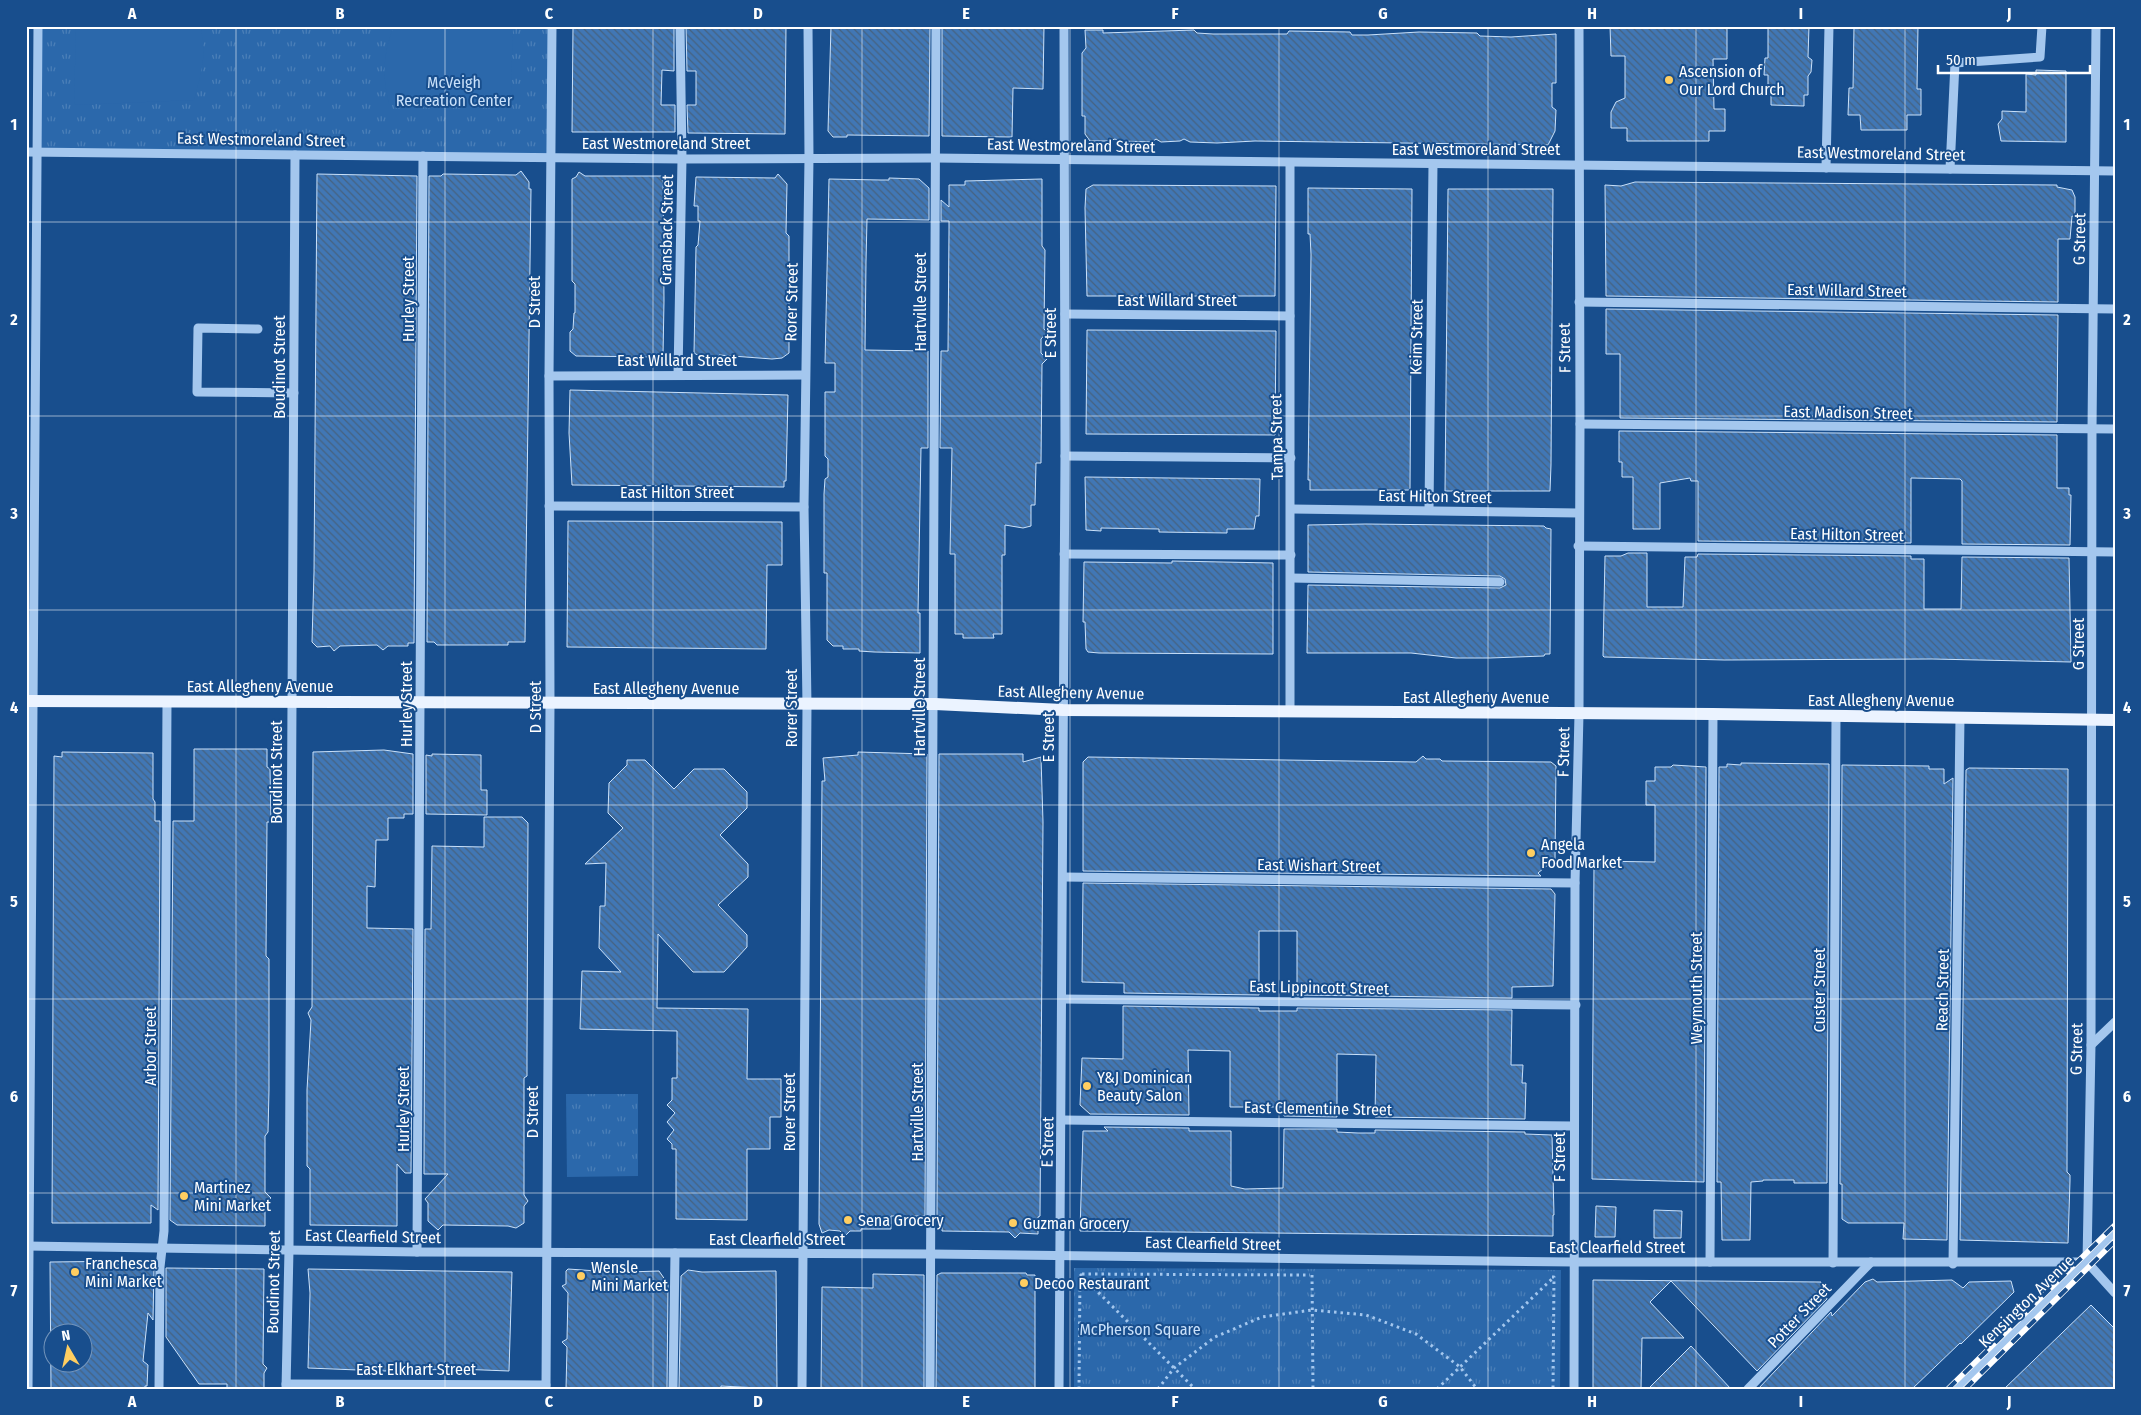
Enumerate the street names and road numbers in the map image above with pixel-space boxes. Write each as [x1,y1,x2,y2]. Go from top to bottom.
street label: East Westmoreland Street [177,129,346,150]
street label: East Westmoreland Street [582,134,751,153]
street label: East Westmoreland Street [987,135,1156,156]
street label: East Westmoreland Street [1392,140,1561,159]
street label: East Westmoreland Street [1797,143,1966,164]
street label: Gransback Street [656,174,677,286]
street label: G Street [2070,212,2089,265]
street label: Hartville Street [911,252,930,351]
street label: Hurley Street [399,255,418,342]
street label: Rorer Street [781,262,802,341]
street label: D Street [525,275,544,328]
street label: East Willard Street [1787,280,1908,301]
street label: East Willard Street [1117,291,1238,310]
street label: Keim Street [1406,298,1427,375]
street label: E Street [1041,307,1060,358]
street label: Boudinot Street [270,315,289,419]
street label: F Street [1555,322,1574,373]
street label: East Willard Street [617,351,738,370]
street label: Tampa Street [1266,393,1287,480]
street label: East Madison Street [1783,402,1914,423]
street label: East Hilton Street [620,483,735,502]
street label: East Hilton Street [1378,486,1493,507]
street label: East Hilton Street [1790,524,1905,545]
street label: G Street [2069,617,2088,670]
street label: Hartville Street [910,657,929,756]
street label: Hurley Street [397,660,416,747]
street label: Rorer Street [782,668,801,747]
street label: East Allegheny Avenue [187,677,333,696]
street label: East Allegheny Avenue [593,679,739,698]
street label: D Street [526,680,545,733]
street label: East Allegheny Avenue [997,682,1145,703]
street label: East Allegheny Avenue [1403,688,1549,707]
street label: East Allegheny Avenue [1808,691,1954,710]
street label: E Street [1039,711,1058,762]
street label: Boudinot Street [267,720,286,824]
street label: F Street [1554,726,1573,777]
street label: East Wishart Street [1257,855,1382,876]
street label: Weymouth Street [1687,931,1706,1044]
street label: Custer Street [1810,947,1829,1032]
street label: Reach Street [1932,948,1953,1031]
street label: East Lippincott Street [1249,977,1390,998]
street label: Arbor Street [141,1005,160,1086]
street label: G Street [2067,1022,2086,1075]
street label: Hartville Street [908,1062,927,1161]
street label: Hurley Street [394,1065,413,1152]
street label: Rorer Street [780,1072,799,1151]
street label: D Street [523,1085,542,1138]
street label: East Clementine Street [1244,1098,1393,1119]
street label: E Street [1038,1116,1057,1167]
street label: F Street [1550,1131,1569,1182]
street label: East Clearfield Street [305,1226,442,1247]
street label: Boudinot Street [263,1229,284,1334]
street label: East Clearfield Street [709,1230,846,1249]
street label: East Clearfield Street [1145,1233,1282,1254]
street label: East Clearfield Street [1549,1238,1686,1257]
street label: Kensington Avenue [1975,1251,2078,1352]
street label: Potter Street [1764,1278,1836,1352]
street label: East Elkhart Street [356,1360,477,1379]

